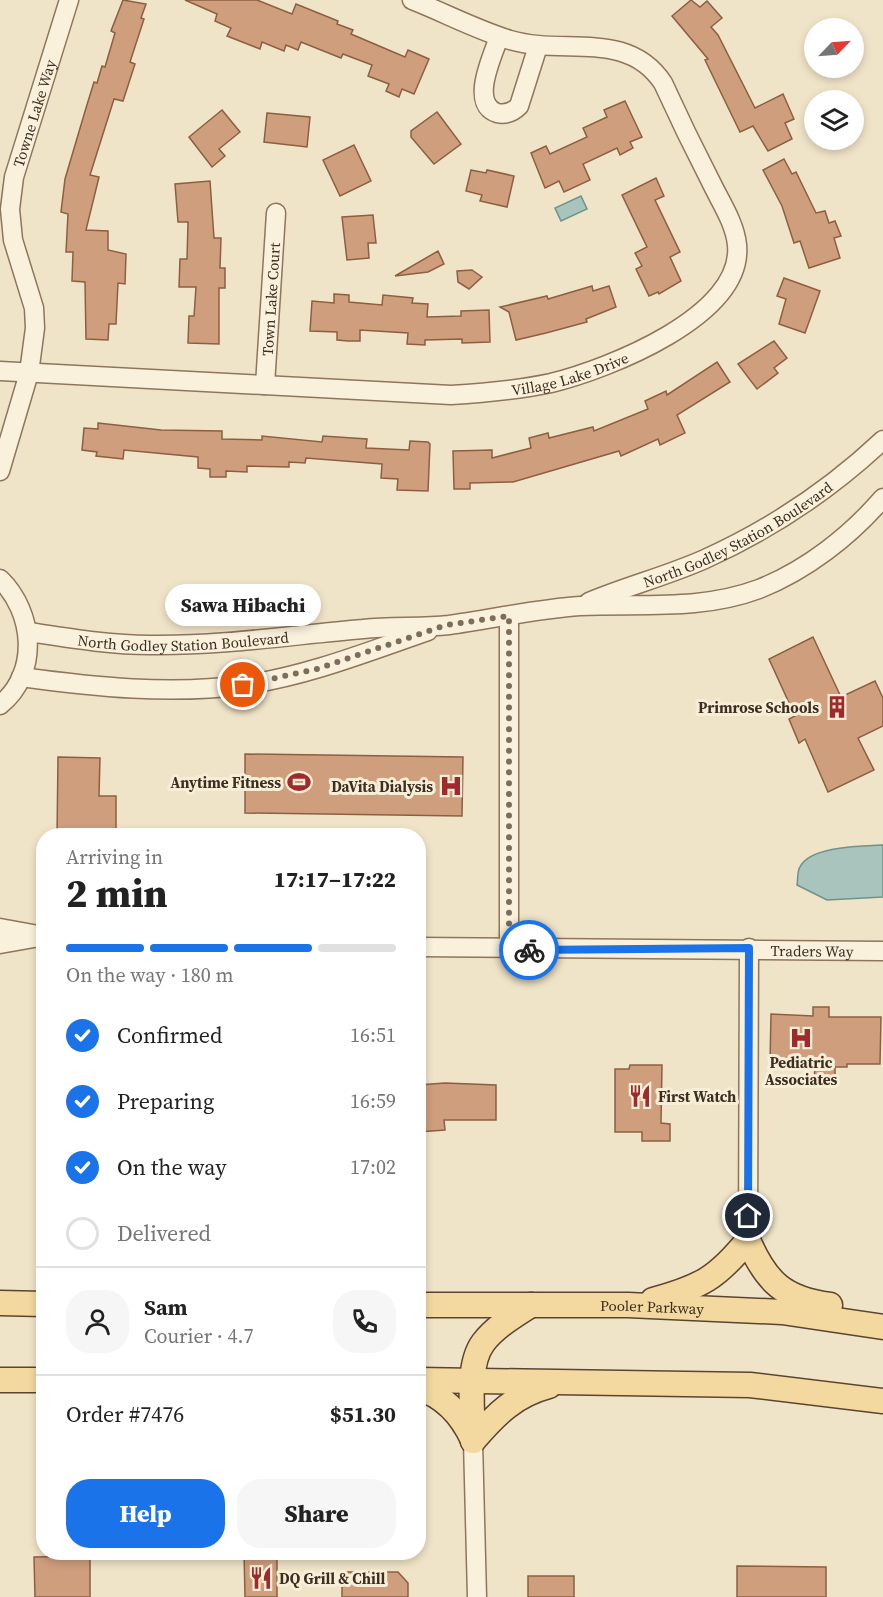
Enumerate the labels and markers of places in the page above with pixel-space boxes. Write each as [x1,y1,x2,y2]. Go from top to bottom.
callout: Sawa Hibachi [165,583,321,625]
pin [217,659,268,710]
building icon: Primrose Schools [824,694,850,720]
place label: Primrose Schools [698,697,819,718]
sports icon: Anytime Fitness [286,769,312,795]
place label: Anytime Fitness [170,772,281,793]
hospital icon: DaVita Dialysis [438,773,464,799]
place label: DaVita Dialysis [331,776,433,797]
hospital icon: Pediatric Associates [788,1025,814,1051]
place label: Pediatric Associates [765,1052,838,1090]
restaurant icon: First Watch [627,1083,653,1109]
place label: First Watch [658,1086,736,1107]
pin [722,1190,773,1241]
restaurant icon: DQ Grill & Chill [248,1565,274,1591]
place label: DQ Grill & Chill [279,1568,386,1589]

